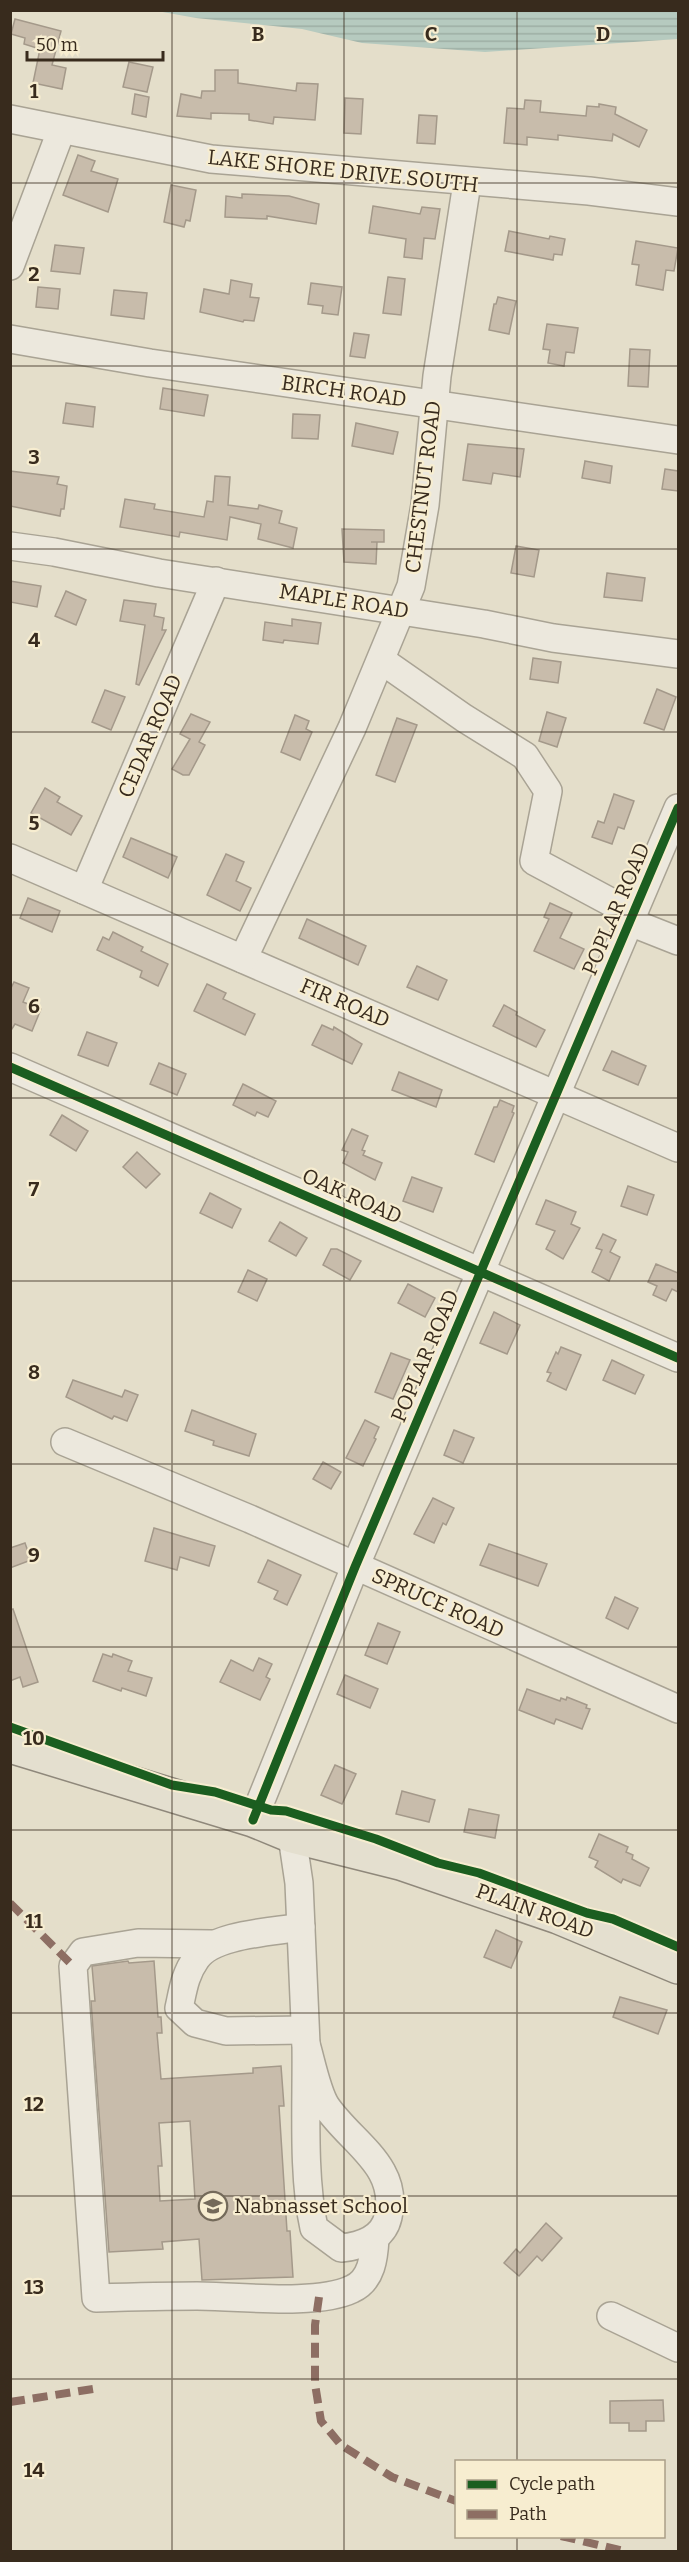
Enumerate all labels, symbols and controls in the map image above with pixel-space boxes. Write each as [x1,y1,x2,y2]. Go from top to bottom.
text: B [252,22,265,46]
text: C [425,22,437,46]
text: D [596,22,610,46]
scale bar [27,24,164,62]
text: 50 m [36,34,78,56]
text: 1 [30,79,39,103]
street label: LAKE SHORE DRIVE SOUTH [206,144,480,198]
text: 2 [28,262,40,286]
street label: BIRCH ROAD [280,369,408,413]
street label: CHESTNUT ROAD [400,399,446,575]
text: 3 [28,445,40,469]
street label: MAPLE ROAD [277,578,411,624]
text: 4 [28,628,40,652]
street label: CEDAR ROAD [112,670,188,802]
text: 5 [29,811,40,835]
street label: POPLAR ROAD [576,839,656,979]
street label: FIR ROAD [296,973,394,1033]
text: 6 [28,994,40,1018]
street label: OAK ROAD [298,1163,406,1229]
text: 7 [29,1177,40,1201]
street label: POPLAR ROAD [385,1286,465,1426]
text: 8 [28,1360,40,1384]
text: 9 [28,1543,40,1567]
street label: SPRUCE ROAD [368,1562,508,1644]
text: 10 [23,1726,45,1750]
street label: PLAIN ROAD [472,1878,598,1944]
text: 11 [25,1909,43,1933]
text: 12 [24,2092,44,2116]
school or university icon: Nabnasset School [197,2190,229,2222]
place label: Nabnasset School [234,2193,408,2219]
text: 13 [24,2275,44,2299]
text: 14 [24,2458,44,2482]
legend [455,2460,665,2538]
text: Cycle path [509,2473,595,2495]
text: Path [509,2503,547,2525]

